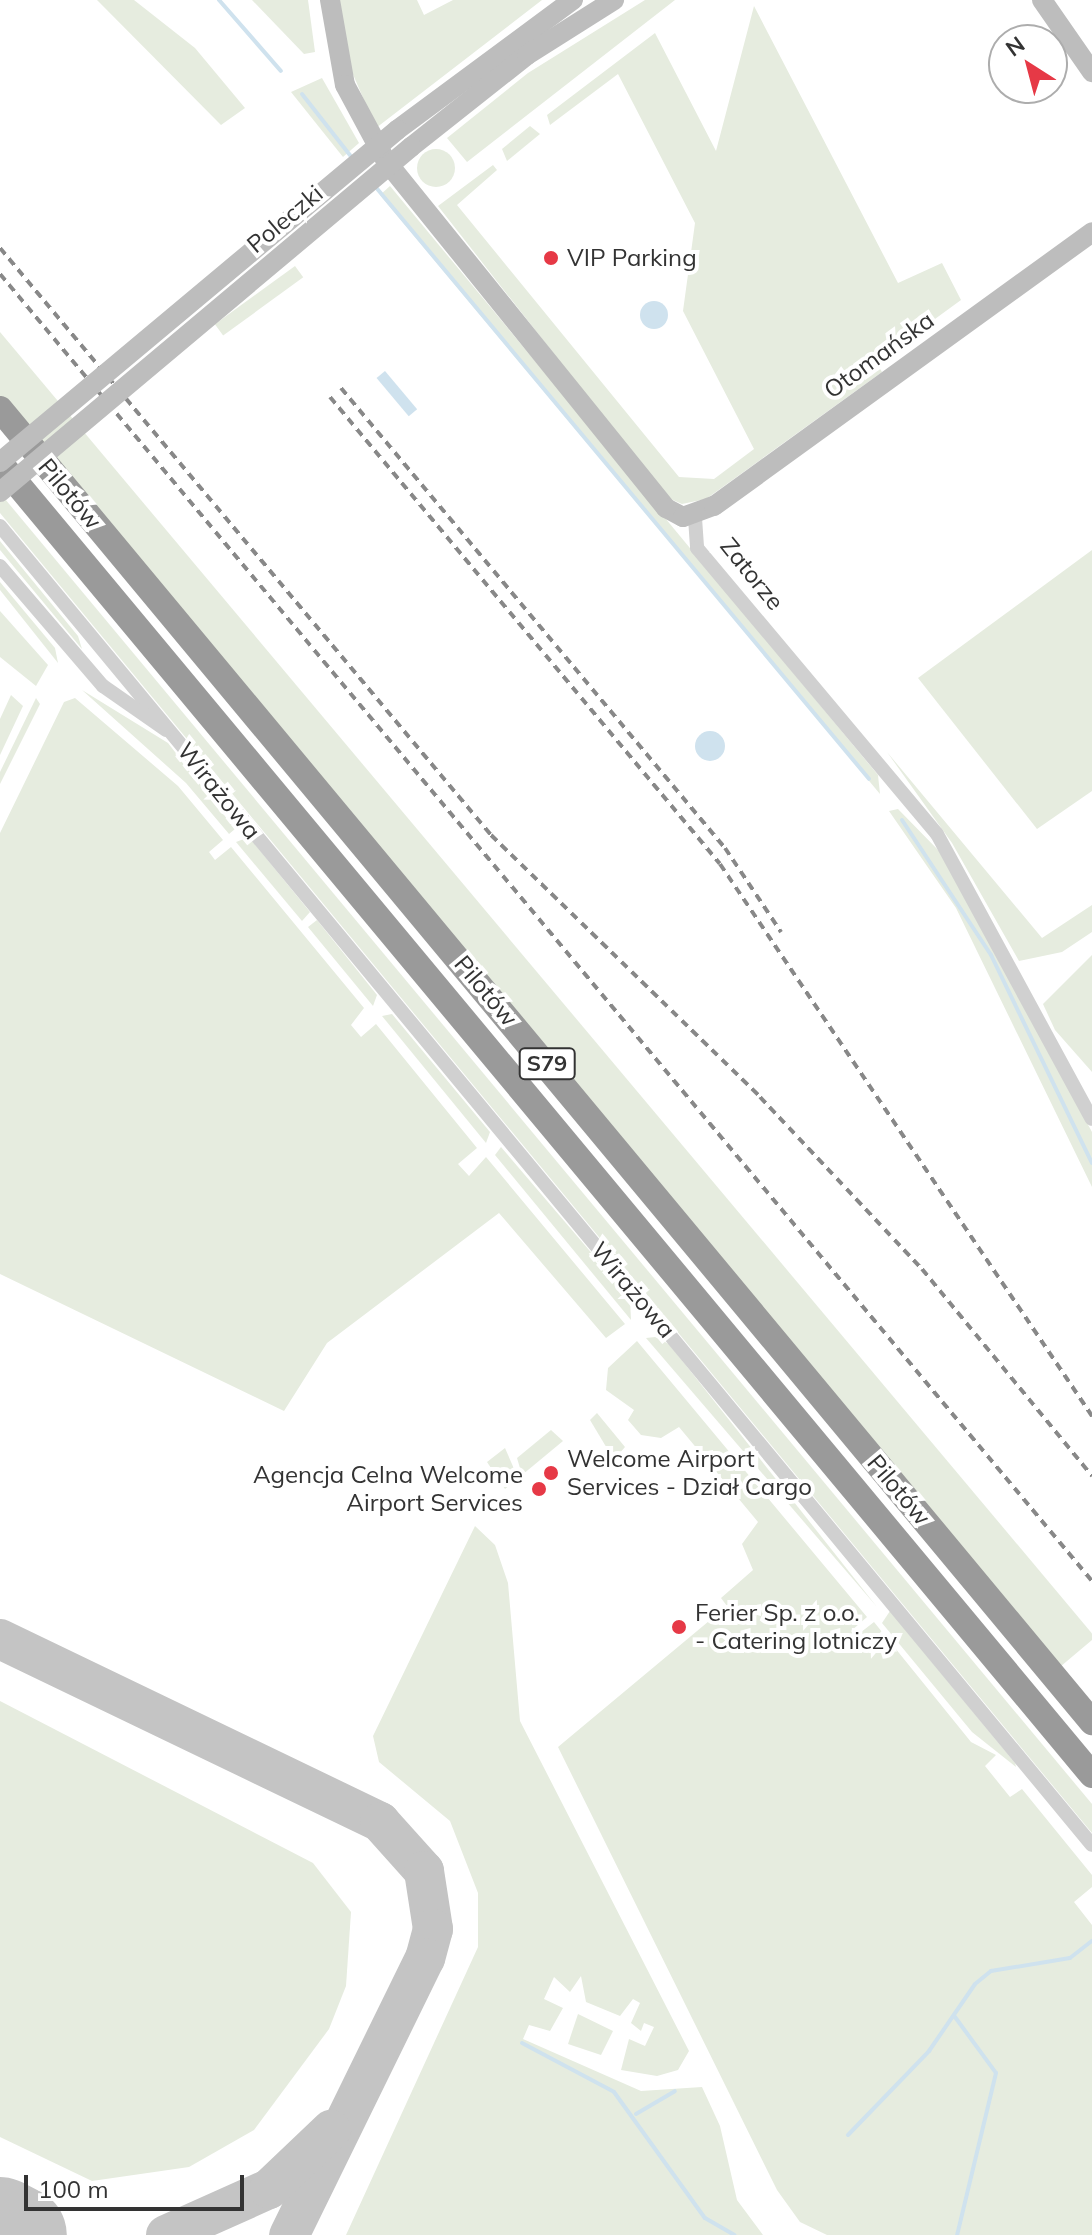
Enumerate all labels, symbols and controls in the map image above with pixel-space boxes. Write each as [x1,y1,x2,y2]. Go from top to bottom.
north arrow [988,24,1068,104]
text: N [1000,30,1030,62]
street label: Poleczki [241,179,329,259]
place label: VIP Parking [567,244,697,272]
marker: VIP Parking [542,249,560,267]
street label: Otomańska [819,306,939,404]
street label: Pilotów [32,453,108,535]
street label: Zatorze [714,532,790,616]
street label: Wirażowa [171,737,267,845]
street label: Pilotów [448,950,524,1032]
road number: S79 [517,1046,577,1082]
street label: Wirażowa [585,1236,681,1344]
place label: Welcome Airport Services - Dział Cargo [567,1445,812,1501]
street label: Pilotów [861,1449,937,1531]
place label: Agencja Celna Welcome Airport Services [253,1461,523,1517]
marker: Welcome Airport Services - Dział Cargo [542,1464,560,1482]
marker: Agencja Celna Welcome Airport Services [530,1480,548,1498]
place label: Ferier Sp. z o.o. - Catering lotniczy [695,1599,897,1655]
marker: Ferier Sp. z o.o. - Catering lotniczy [670,1618,688,1636]
scale bar [28,2159,248,2209]
text: 100 m [38,2174,109,2204]

